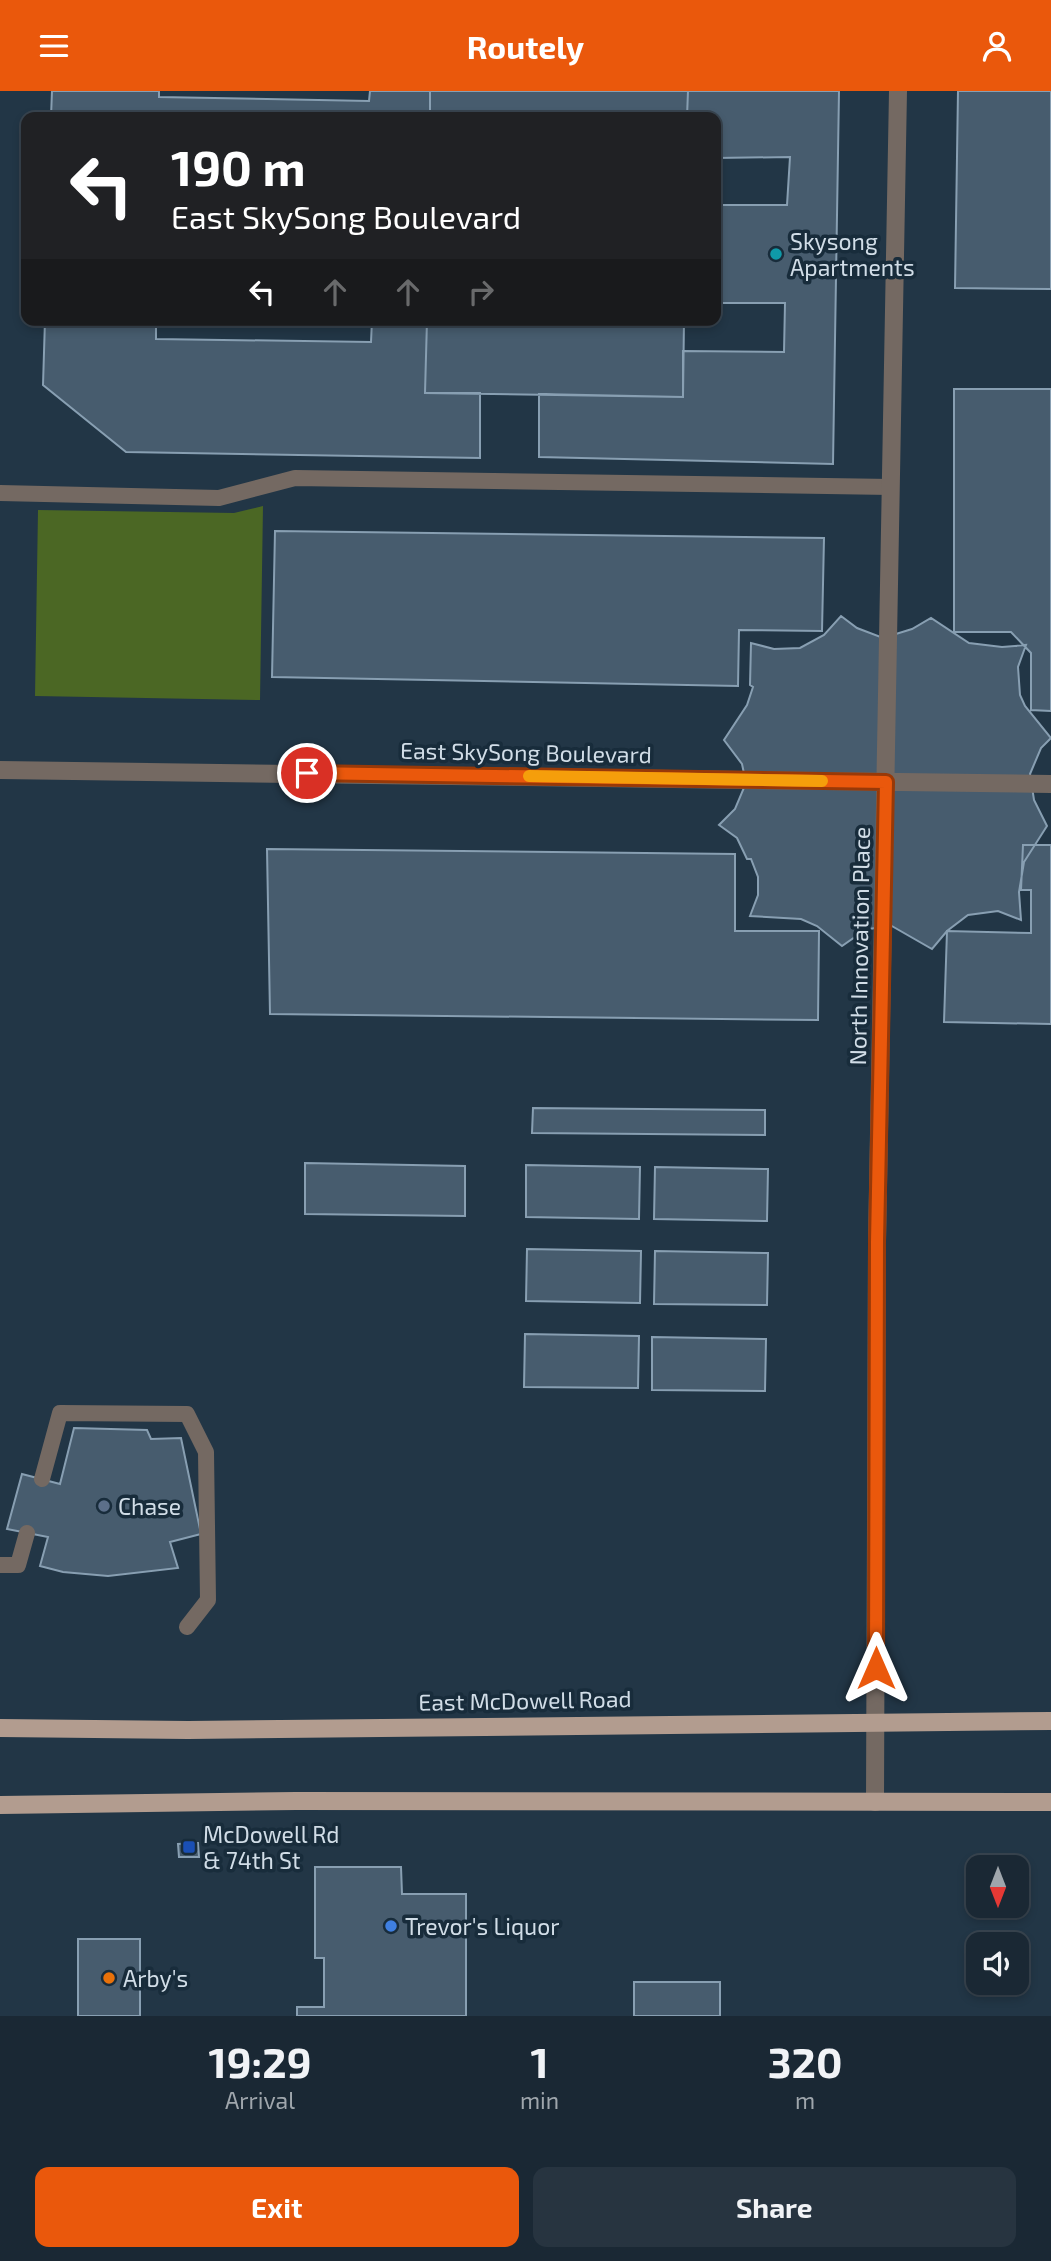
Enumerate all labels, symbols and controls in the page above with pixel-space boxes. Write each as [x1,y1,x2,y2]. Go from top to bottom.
icon: menu [35,27,73,65]
text: Routely [467,27,584,65]
icon: person [978,27,1016,65]
text: 190 m [171,137,306,196]
icon: left [56,140,147,231]
text: East SkySong Boulevard [171,197,521,235]
place label: Skysong Apartments [790,227,915,281]
marker: Skysong Apartments [768,246,784,262]
icon: left [243,273,281,311]
icon: ahead [316,273,354,311]
icon: ahead [389,273,427,311]
icon: right [462,273,500,311]
street label: East SkySong Boulevard [400,736,652,768]
pin [277,743,337,803]
icon: arrive [288,754,326,792]
street label: North Innovation Place [843,826,875,1066]
place label: Chase [118,1492,181,1520]
marker: Chase [96,1498,112,1514]
position arrow [839,1631,913,1705]
street label: East McDowell Road [418,1684,632,1716]
place label: McDowell Rd & 74th St [203,1820,340,1874]
marker: McDowell Rd & 74th St [181,1839,197,1855]
north arrow [966,1855,1029,1918]
map controls [966,1855,1029,1995]
place label: Trevor's Liquor [405,1912,559,1940]
marker: Trevor's Liquor [383,1918,399,1934]
button: sound [966,1932,1029,1995]
place label: Arby's [123,1964,188,1992]
marker: Arby's [101,1970,117,1986]
text: 19:29 [209,2036,311,2086]
text: 1 [531,2036,549,2086]
text: 320 [768,2036,842,2086]
text: Arrival [225,2086,295,2114]
text: min [520,2086,559,2114]
text: m [795,2086,815,2114]
button: Exit [35,2167,519,2247]
button: Share [533,2167,1016,2247]

